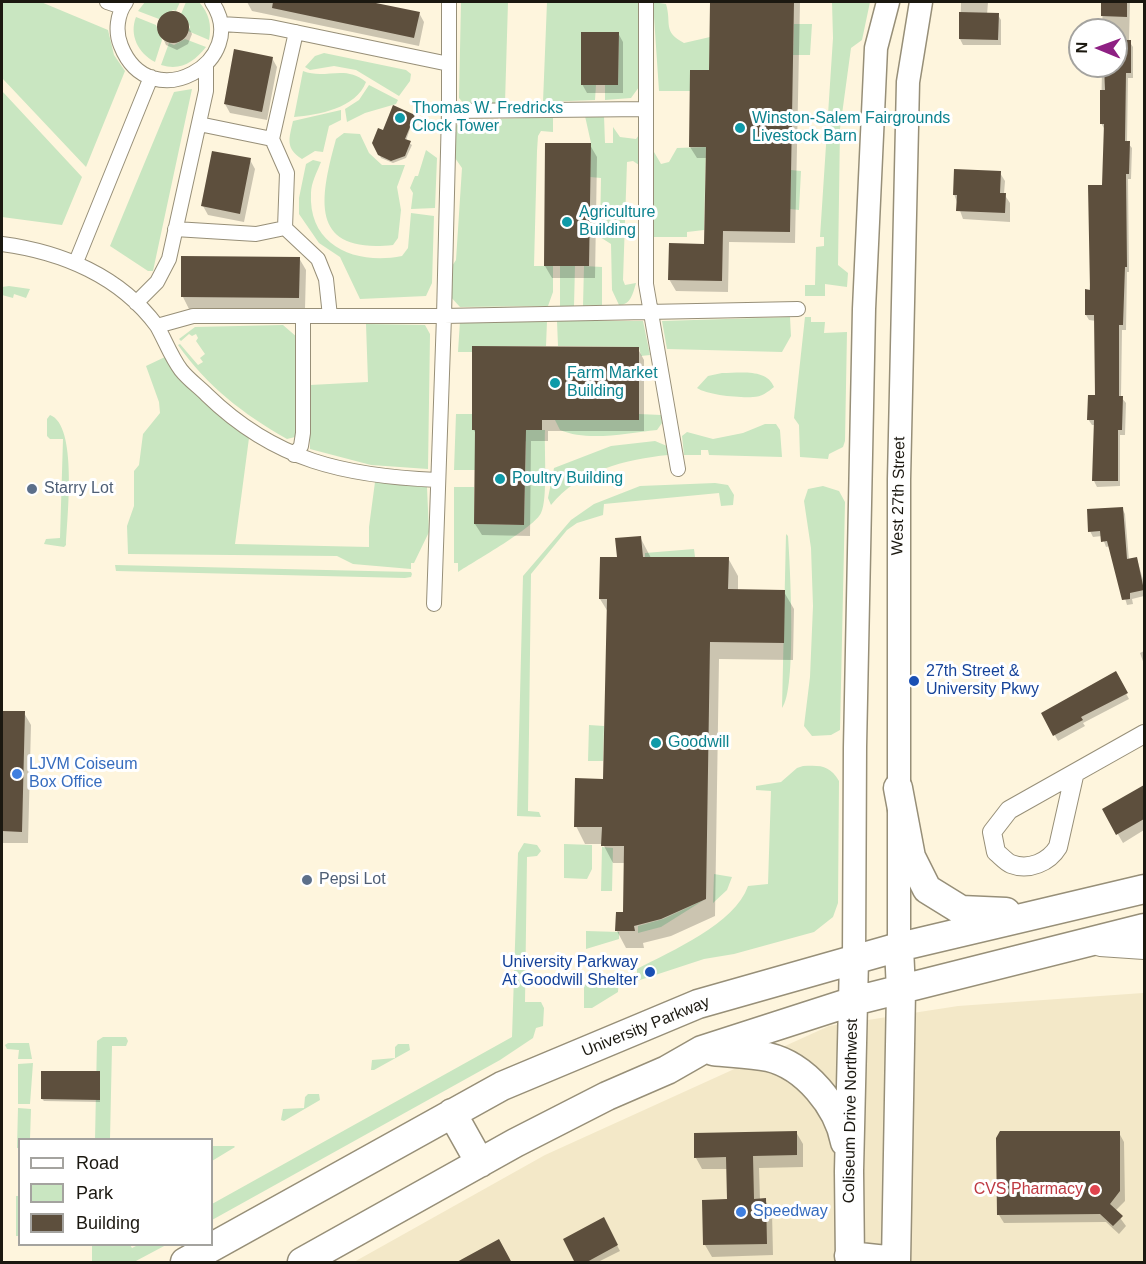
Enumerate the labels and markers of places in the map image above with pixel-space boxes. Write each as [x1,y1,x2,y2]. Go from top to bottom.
place label: Thomas W. Fredricks Clock Tower [412,99,563,137]
place label: Winston-Salem Fairgrounds Livestock Barn [752,109,950,147]
marker: Thomas W. Fredricks Clock Tower [393,111,407,125]
marker: Winston-Salem Fairgrounds Livestock Barn [733,121,747,135]
place label: Agriculture Building [579,203,655,241]
marker: Agriculture Building [560,215,574,229]
place label: Farm Market Building [567,364,658,402]
marker: Farm Market Building [548,376,562,390]
place label: Poultry Building [512,469,623,489]
marker: Poultry Building [493,472,507,486]
place label: Starry Lot [44,479,113,499]
marker: Starry Lot [25,482,39,496]
place label: 27th Street & University Pkwy [926,662,1039,700]
marker: 27th Street & University Pkwy [907,674,921,688]
place label: Goodwill [668,733,729,753]
marker: Goodwill [649,736,663,750]
place label: LJVM Coiseum Box Office [29,755,137,793]
marker: LJVM Coiseum Box Office [10,767,24,781]
place label: Pepsi Lot [319,870,386,890]
marker: Pepsi Lot [300,873,314,887]
place label: University Parkway At Goodwill Shelter [502,953,638,991]
marker: University Parkway At Goodwill Shelter [643,965,657,979]
place label: CVS Pharmacy [974,1180,1083,1200]
marker: CVS Pharmacy [1088,1183,1102,1197]
place label: Speedway [753,1202,828,1222]
marker: Speedway [734,1205,748,1219]

